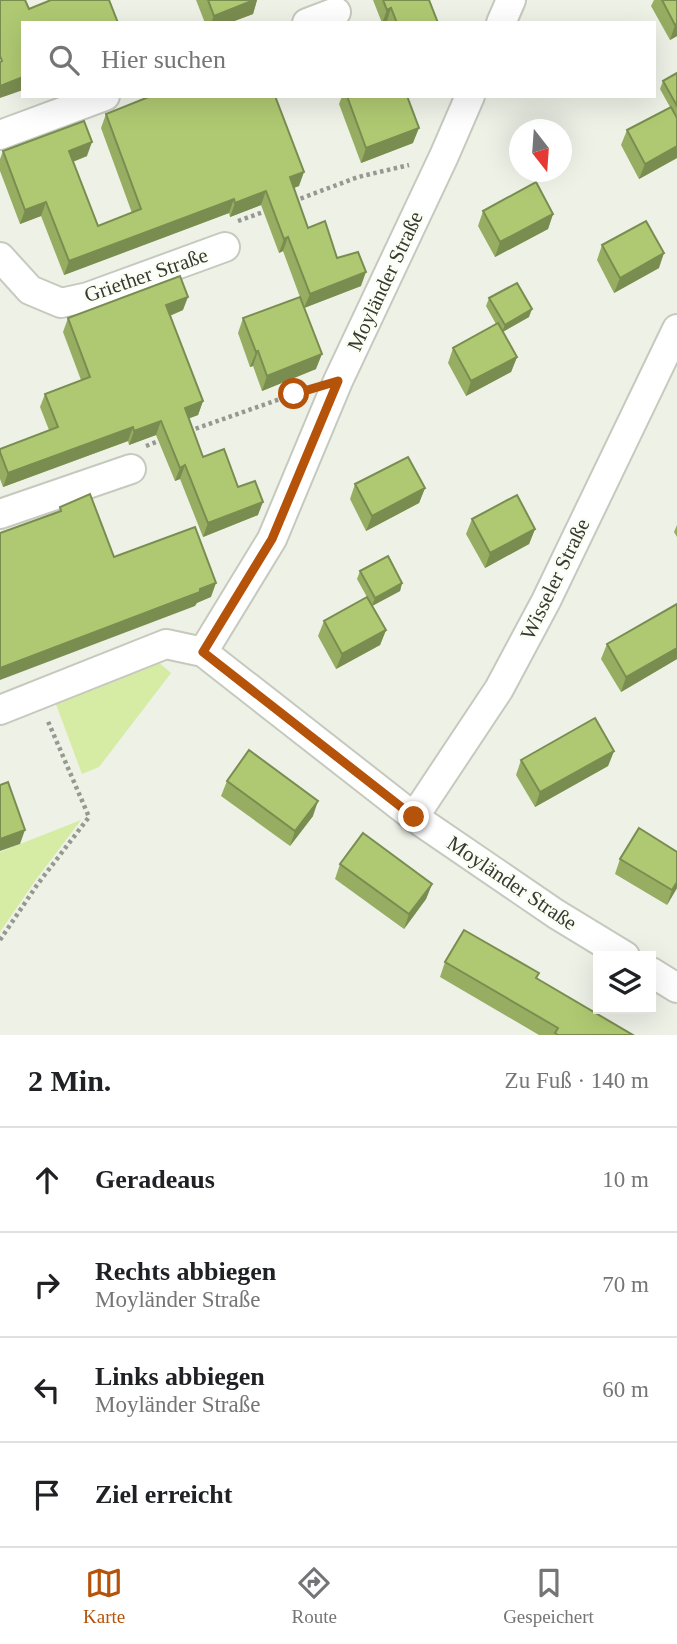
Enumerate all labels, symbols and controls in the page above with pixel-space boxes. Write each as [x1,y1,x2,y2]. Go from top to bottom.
search box [21,21,656,98]
icon: search [45,41,83,79]
text: Hier suchen [101,45,226,74]
north arrow [509,119,572,182]
street label: Moyländer Straße [342,207,428,355]
street label: Griether Straße [81,243,211,307]
route start [278,378,309,409]
street label: Wisseler Straße [515,515,595,643]
route end [398,801,429,832]
street label: Moyländer Straße [443,831,581,935]
map controls [593,951,656,1014]
button: layers [593,951,656,1014]
text: 2 Min. [28,1064,111,1097]
text: Zu Fuß · 140 m [505,1068,649,1093]
icon: ahead [28,1161,66,1199]
text: Geradeaus [95,1165,215,1194]
text: 10 m [602,1167,649,1192]
text: Rechts abbiegen [95,1257,276,1286]
icon: right [28,1266,66,1304]
text: 70 m [602,1272,649,1297]
text: Moyländer Straße [95,1287,260,1312]
text: Links abbiegen [95,1362,265,1391]
icon: left [28,1371,66,1409]
text: 60 m [602,1377,649,1402]
text: Moyländer Straße [95,1392,260,1417]
icon: arrive [28,1476,66,1514]
text: Ziel erreicht [95,1480,232,1509]
tab: Karte [83,1564,125,1628]
tab: Route [292,1564,337,1628]
tab: Gespeichert [503,1564,594,1628]

